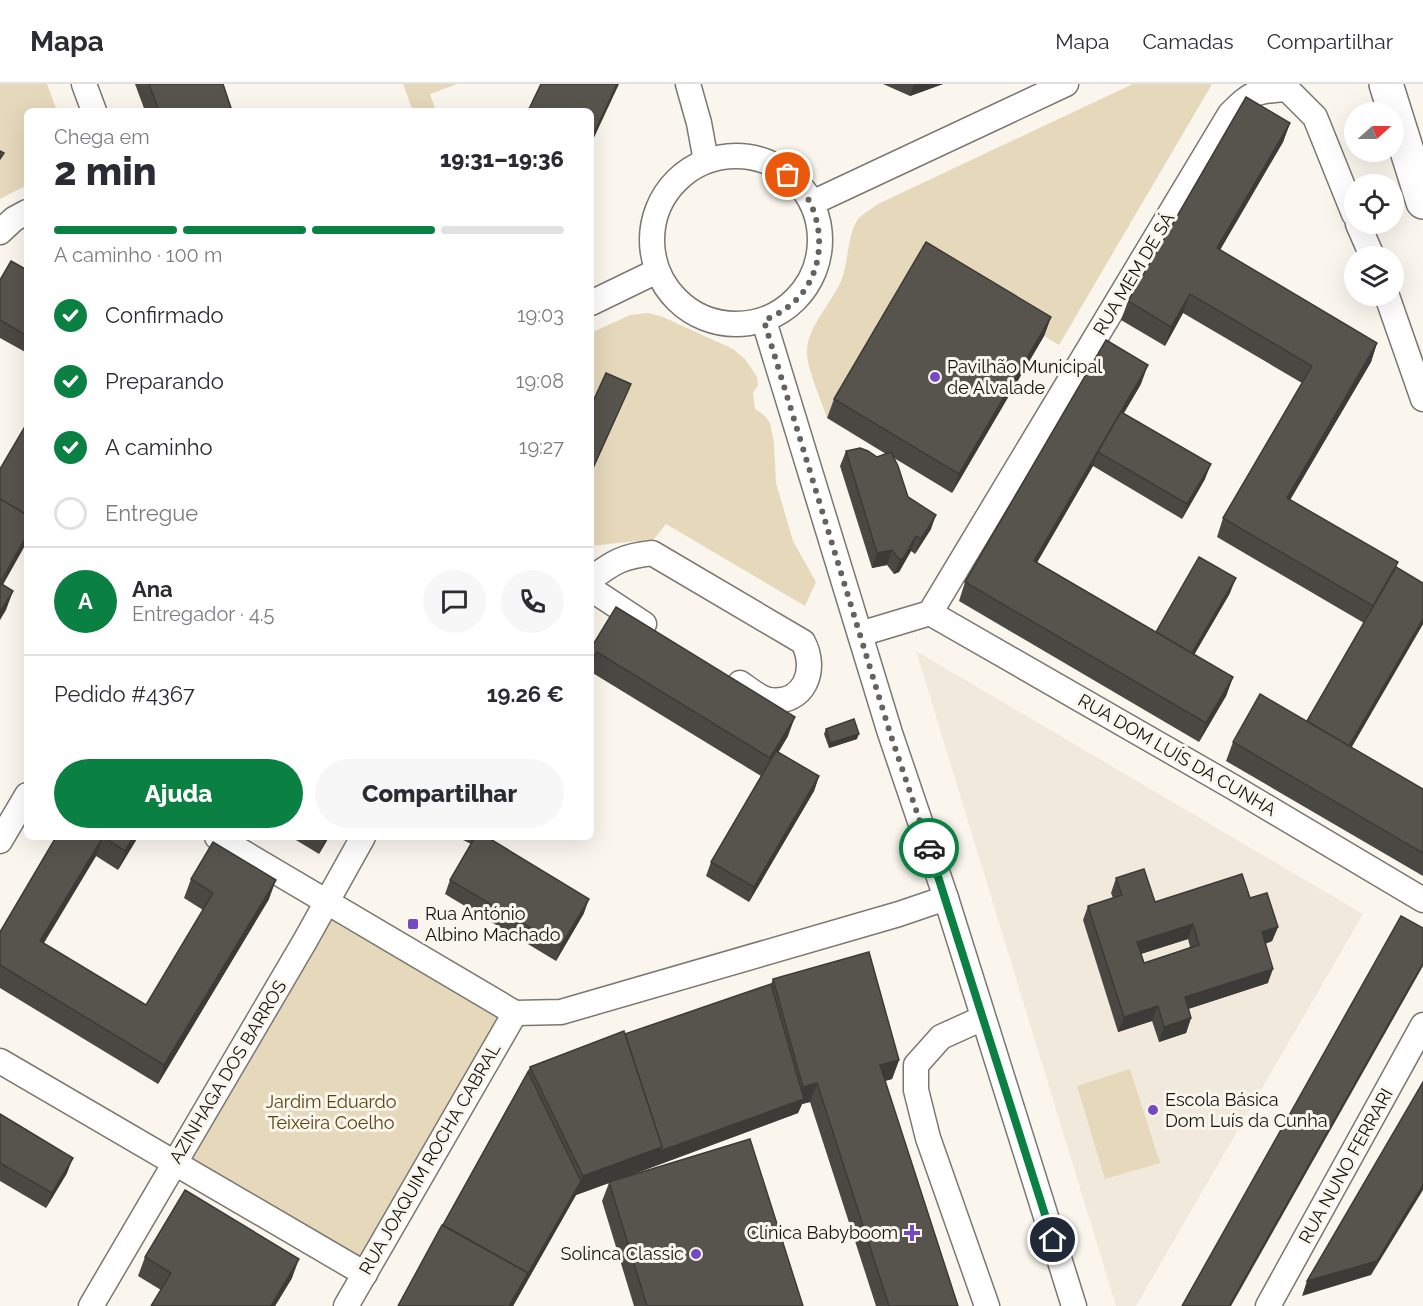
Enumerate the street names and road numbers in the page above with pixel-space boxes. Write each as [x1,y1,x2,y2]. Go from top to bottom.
street label: RUA MEM DE SÁ [1088,208,1178,339]
street label: RUA DOM LUÍS DA CUNHA [1074,688,1281,820]
street label: AZINHAGA DOS BARROS [165,976,291,1167]
street label: RUA JOAQUIM ROCHA CABRAL [355,1039,505,1278]
street label: RUA NUNO FERRARI [1294,1085,1397,1247]

